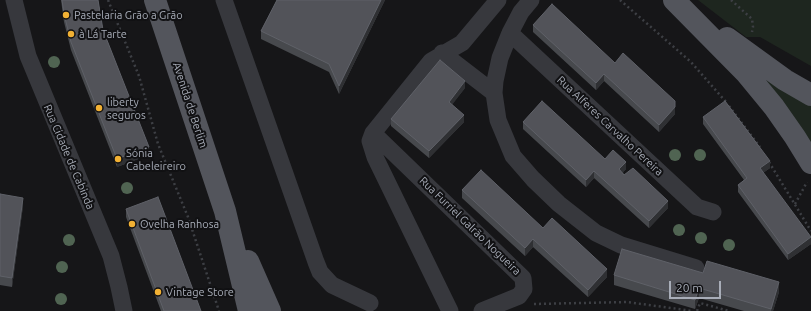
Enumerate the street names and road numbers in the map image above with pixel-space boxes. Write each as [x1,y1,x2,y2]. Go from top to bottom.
street label: Avenida de Berlim [170,61,210,149]
street label: Rua Alferes Carvalho Pereira [554,73,666,179]
street label: Rua Cidade de Cabinda [41,103,97,211]
street label: Rua Furriel Galrão Nogueira [417,174,523,278]

